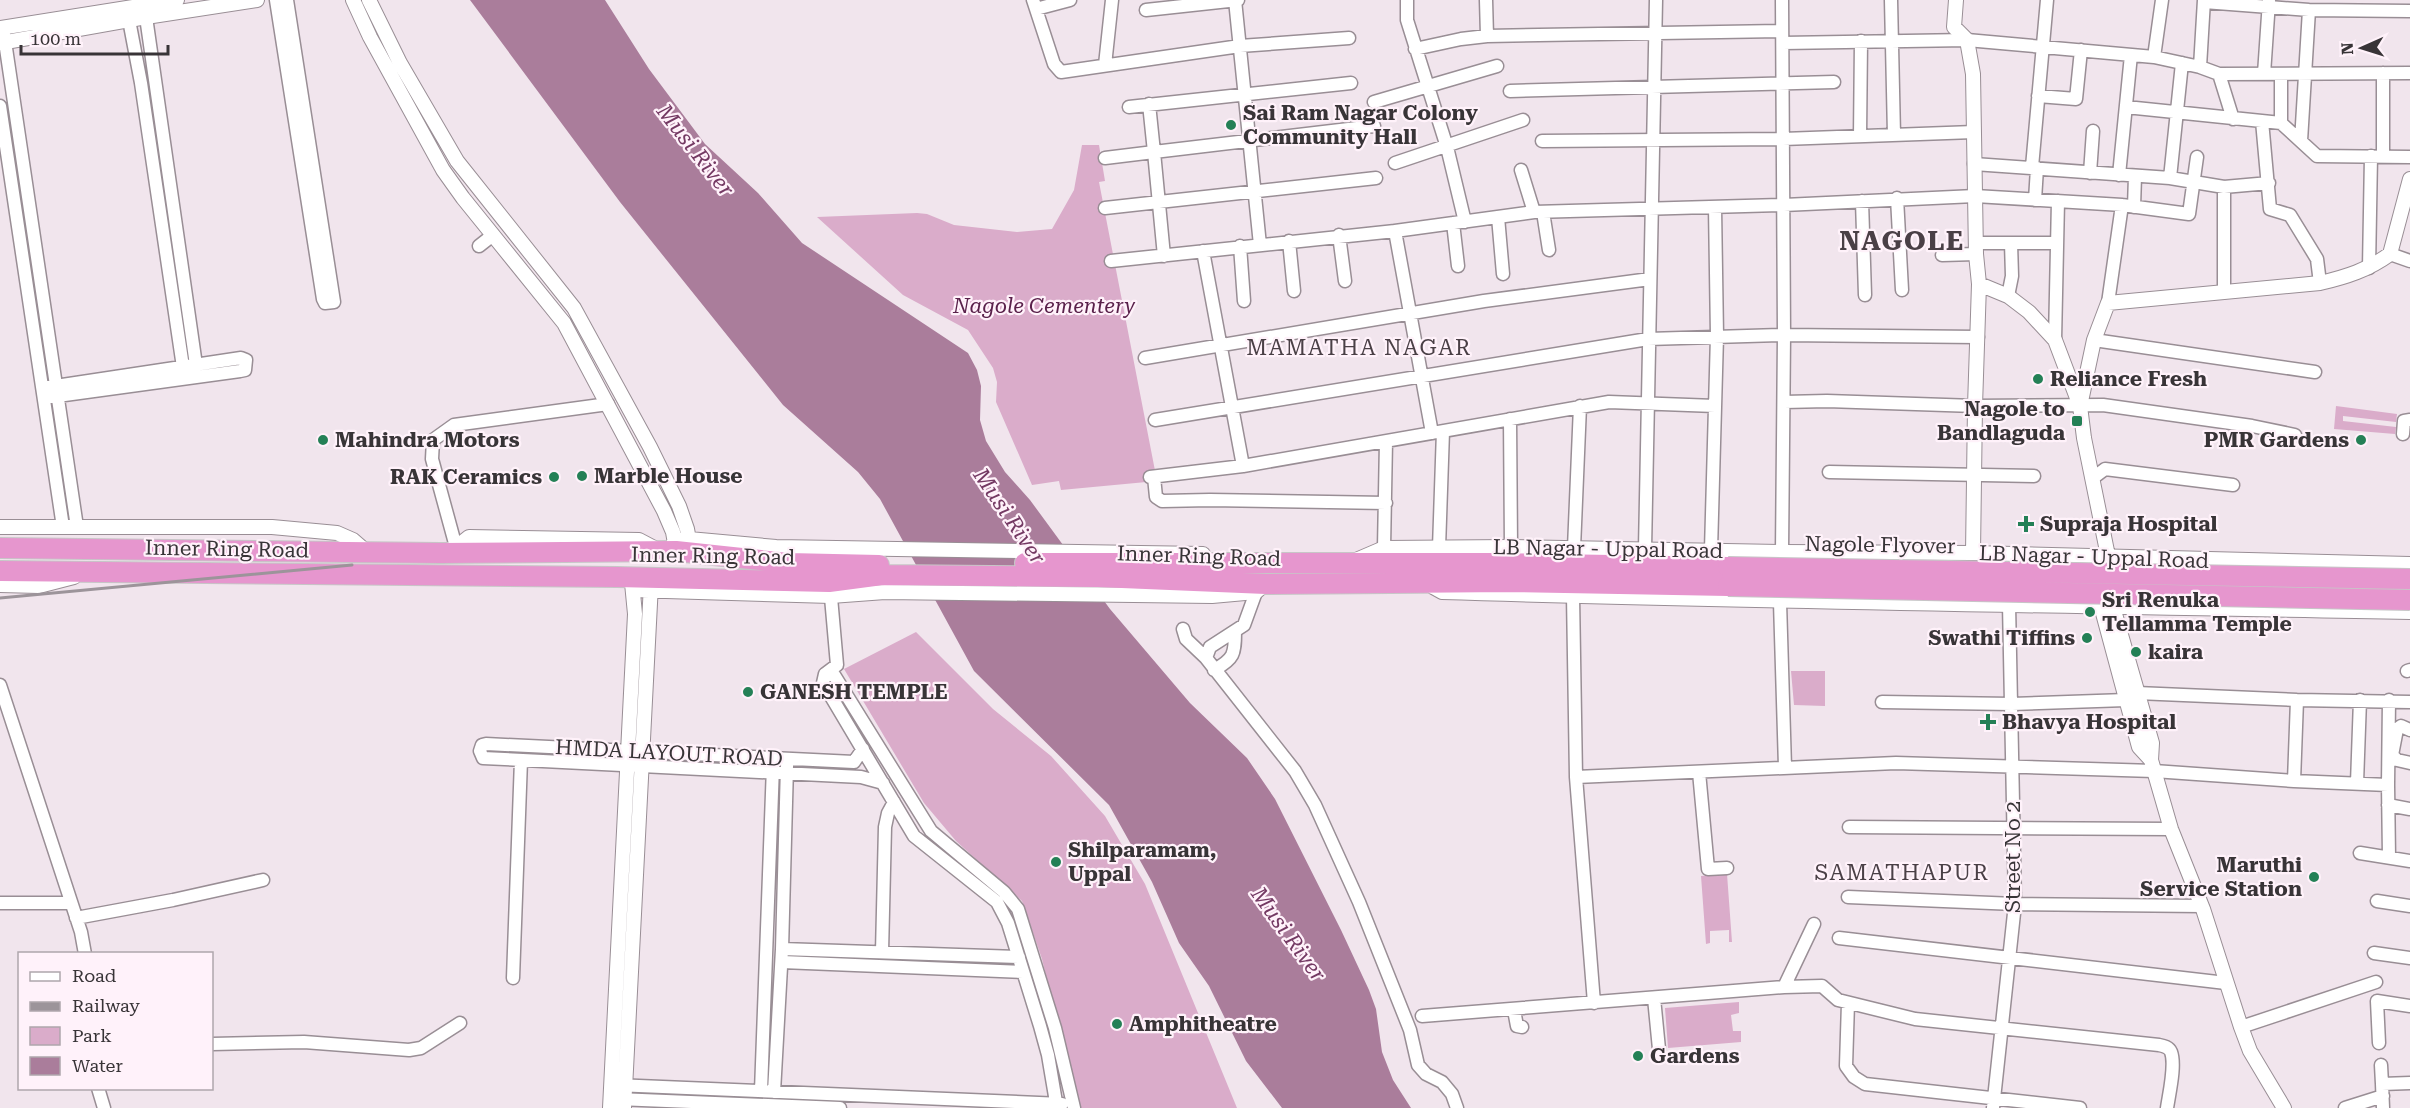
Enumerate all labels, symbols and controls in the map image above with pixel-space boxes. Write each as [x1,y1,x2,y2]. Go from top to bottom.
scale bar [21,18,168,56]
north arrow [2332,18,2392,78]
text: 100 m [30,28,81,49]
text: N [2338,42,2357,55]
water label: Musi River [651,98,739,201]
place label: Sai Ram Nagar Colony Community Hall [1243,101,1478,149]
marker: Sai Ram Nagar Colony Community Hall [1224,118,1238,132]
district label: NAGOLE [1839,225,1965,257]
park label: Nagole Cementery [952,294,1135,318]
district label: MAMATHA NAGAR [1246,335,1472,360]
place label: Reliance Fresh [2050,367,2207,391]
marker: Reliance Fresh [2031,372,2045,386]
place label: Nagole to Bandlaguda [1937,397,2066,445]
marker: Nagole to Bandlaguda [2070,414,2084,428]
place label: Mahindra Motors [335,428,520,452]
place label: PMR Gardens [2204,428,2349,452]
marker: Mahindra Motors [316,433,330,447]
marker: PMR Gardens [2354,433,2368,447]
water label: Musi River [968,463,1051,569]
place label: Marble House [594,464,743,488]
place label: RAK Ceramics [390,465,542,489]
marker: Marble House [575,469,589,483]
marker: RAK Ceramics [547,470,561,484]
place label: Supraja Hospital [2040,512,2218,536]
marker: Supraja Hospital [2017,515,2035,533]
street label: Nagole Flyover [1804,532,1956,558]
street label: LB Nagar - Uppal Road [1493,535,1724,563]
street label: Inner Ring Road [145,536,310,562]
street label: Inner Ring Road [1117,541,1282,571]
street label: LB Nagar - Uppal Road [1979,541,2210,573]
street label: Inner Ring Road [631,543,796,569]
place label: Sri Renuka Tellamma Temple [2102,588,2292,636]
marker: Sri Renuka Tellamma Temple [2083,605,2097,619]
place label: Swathi Tiffins [1928,626,2075,650]
marker: Swathi Tiffins [2080,631,2094,645]
place label: kaira [2148,640,2204,664]
marker: kaira [2129,645,2143,659]
place label: GANESH TEMPLE [760,680,948,704]
marker: GANESH TEMPLE [741,685,755,699]
place label: Bhavya Hospital [2002,710,2176,734]
marker: Bhavya Hospital [1979,713,1997,731]
street label: HMDA LAYOUT ROAD [554,735,784,771]
street label: Street No 2 [2001,801,2025,913]
place label: Shilparamam, Uppal [1068,838,1217,886]
place label: Maruthi Service Station [2140,853,2302,901]
marker: Shilparamam, Uppal [1049,855,1063,869]
district label: SAMATHAPUR [1814,860,1990,885]
marker: Maruthi Service Station [2307,870,2321,884]
water label: Musi River [1245,882,1331,986]
legend [18,952,213,1090]
text: Road [72,965,117,986]
text: Railway [72,995,140,1016]
place label: Amphitheatre [1129,1012,1277,1036]
marker: Amphitheatre [1110,1017,1124,1031]
text: Park [72,1025,112,1046]
place label: Gardens [1650,1044,1740,1068]
marker: Gardens [1631,1049,1645,1063]
text: Water [72,1055,123,1076]

